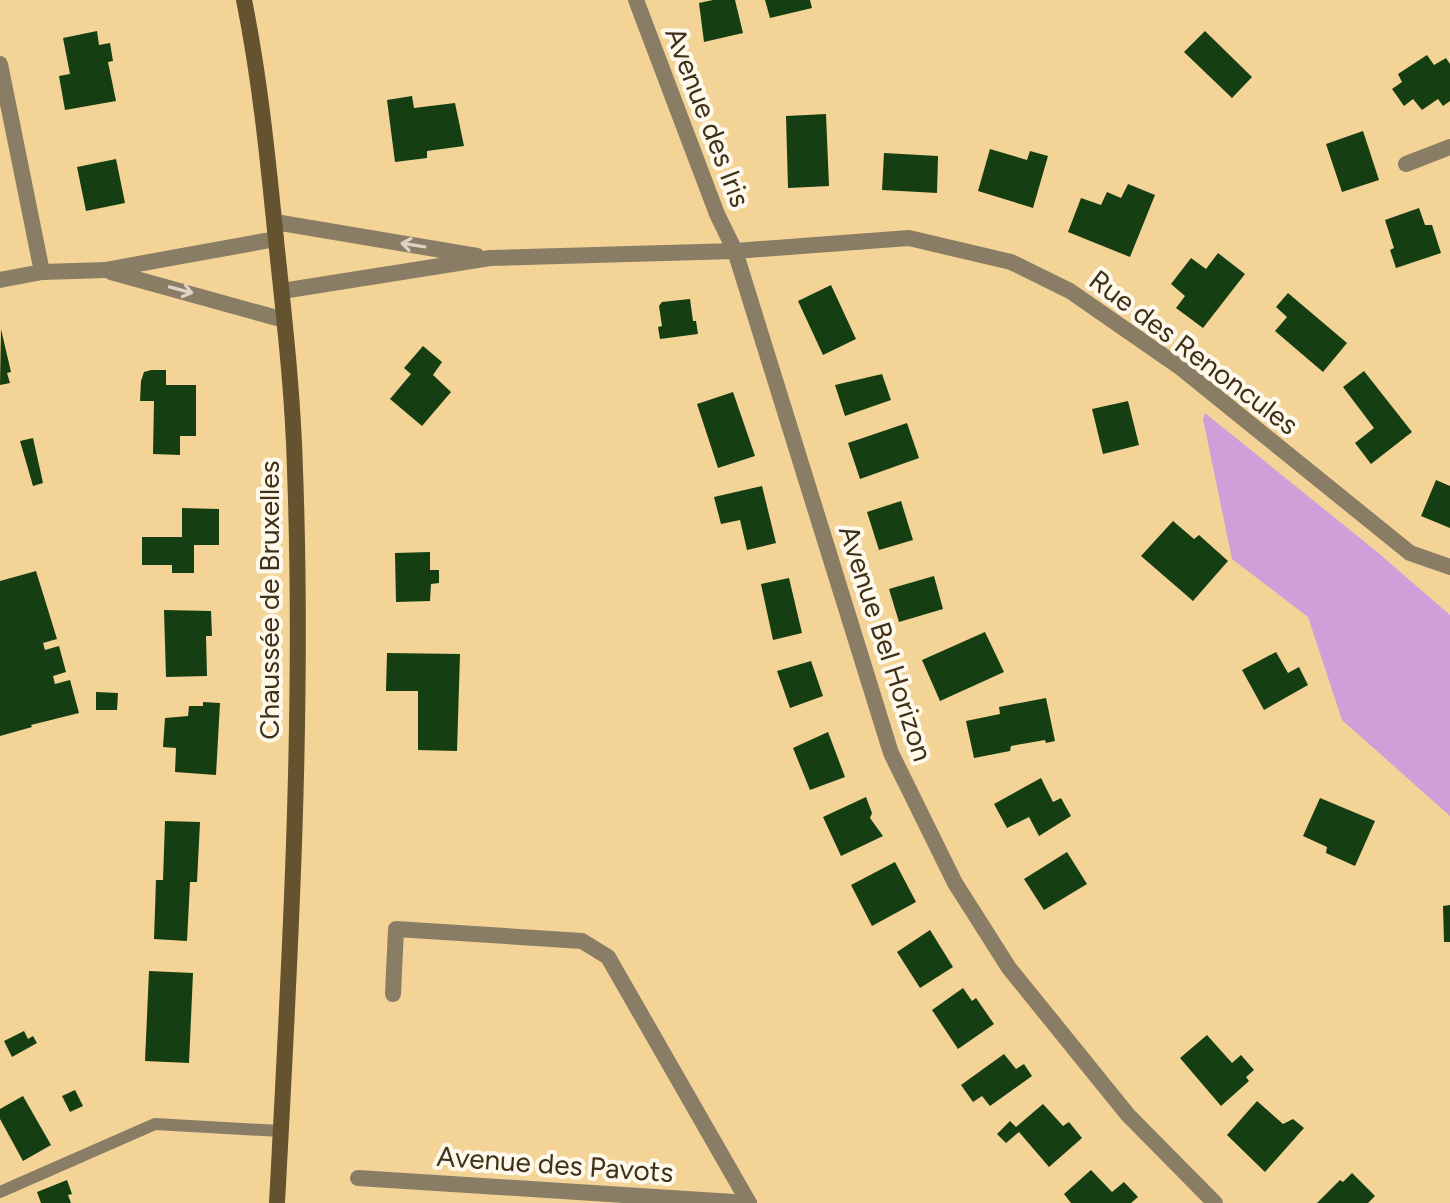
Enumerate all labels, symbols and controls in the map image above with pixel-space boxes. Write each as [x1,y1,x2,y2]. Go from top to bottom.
street label: Avenue des Iris [658,22,758,212]
one-way arrow [401,237,426,252]
street label: Rue des Renoncules [1083,262,1305,442]
one-way arrow [167,283,193,298]
street label: Chaussée de Bruxelles [252,460,286,740]
street label: Avenue Bel Horizon [832,521,940,765]
street label: Avenue des Pavots [435,1139,675,1189]

